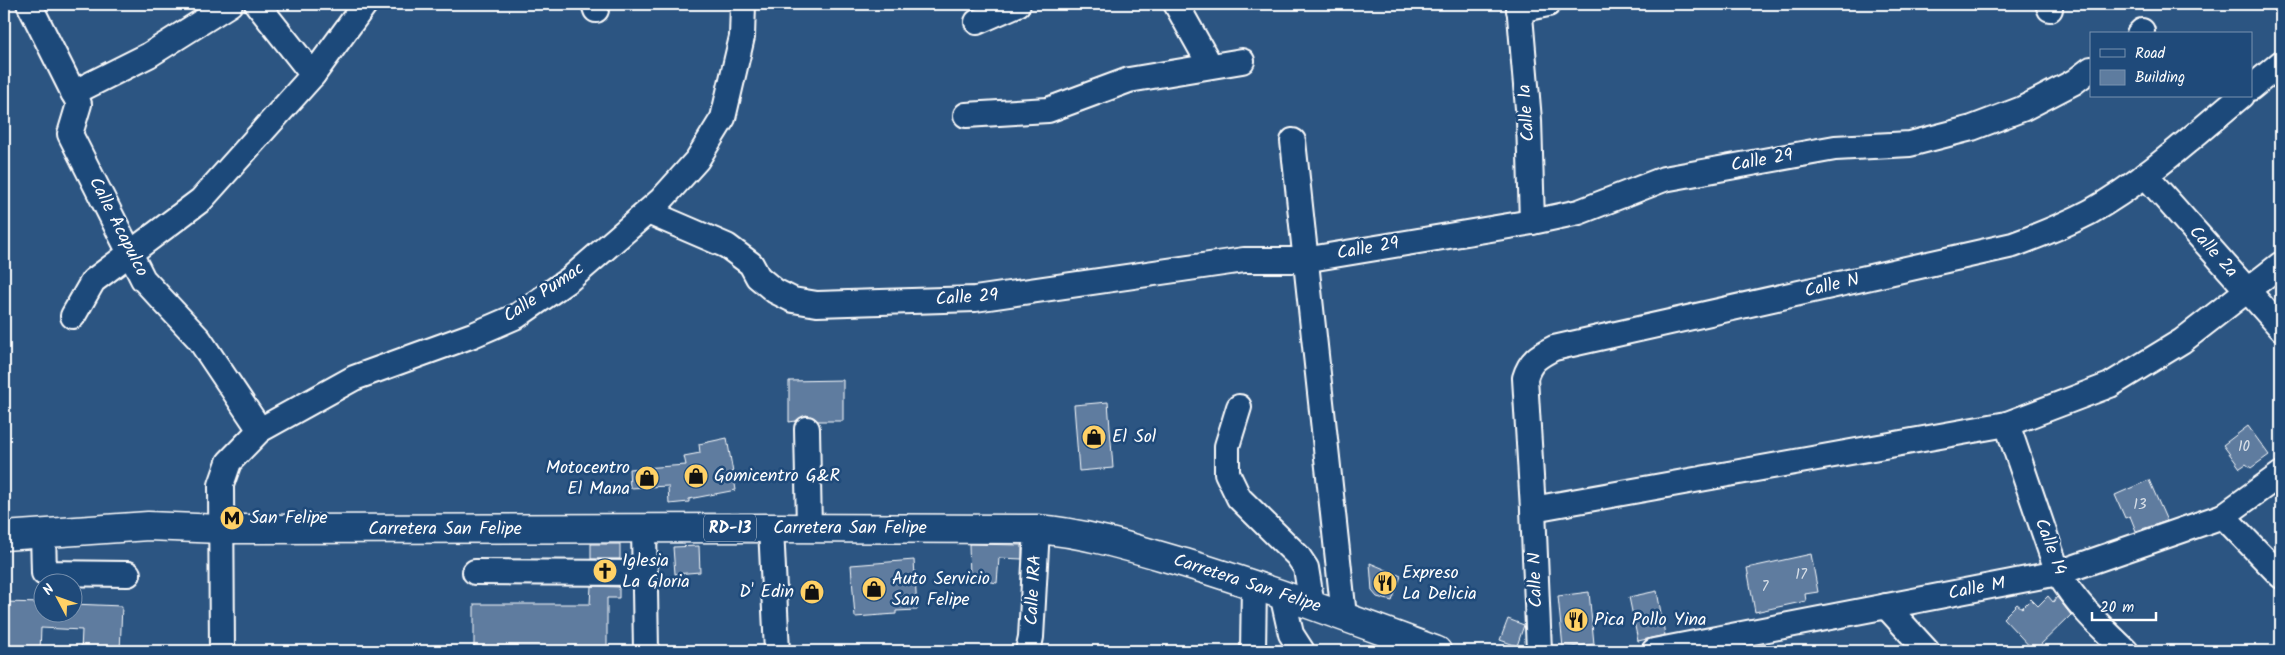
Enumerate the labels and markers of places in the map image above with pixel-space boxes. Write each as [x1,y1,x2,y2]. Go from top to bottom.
place label: El Sol [1112,423,1157,452]
shop icon: El Sol [1081,424,1107,450]
place label: Motocentro El Mana [546,454,630,504]
place label: Gomicentro G&R [714,462,840,491]
shop icon: Gomicentro G&R [683,463,709,489]
shop icon: Motocentro El Mana [634,465,660,491]
place label: San Felipe [250,504,328,533]
metro station icon: San Felipe [219,505,245,531]
place label: Iglesia La Gloria [622,547,690,597]
church icon: Iglesia La Gloria [592,558,618,584]
place label: Expreso La Delicia [1402,559,1477,609]
place label: Auto Servicio San Felipe [892,565,990,615]
restaurant icon: Expreso La Delicia [1372,570,1398,596]
shop icon: Auto Servicio San Felipe [861,576,887,602]
place label: D' Edin [739,578,794,607]
shop icon: D' Edin [799,579,825,605]
place label: Pica Pollo Yina [1594,606,1707,635]
restaurant icon: Pica Pollo Yina [1563,607,1589,633]

